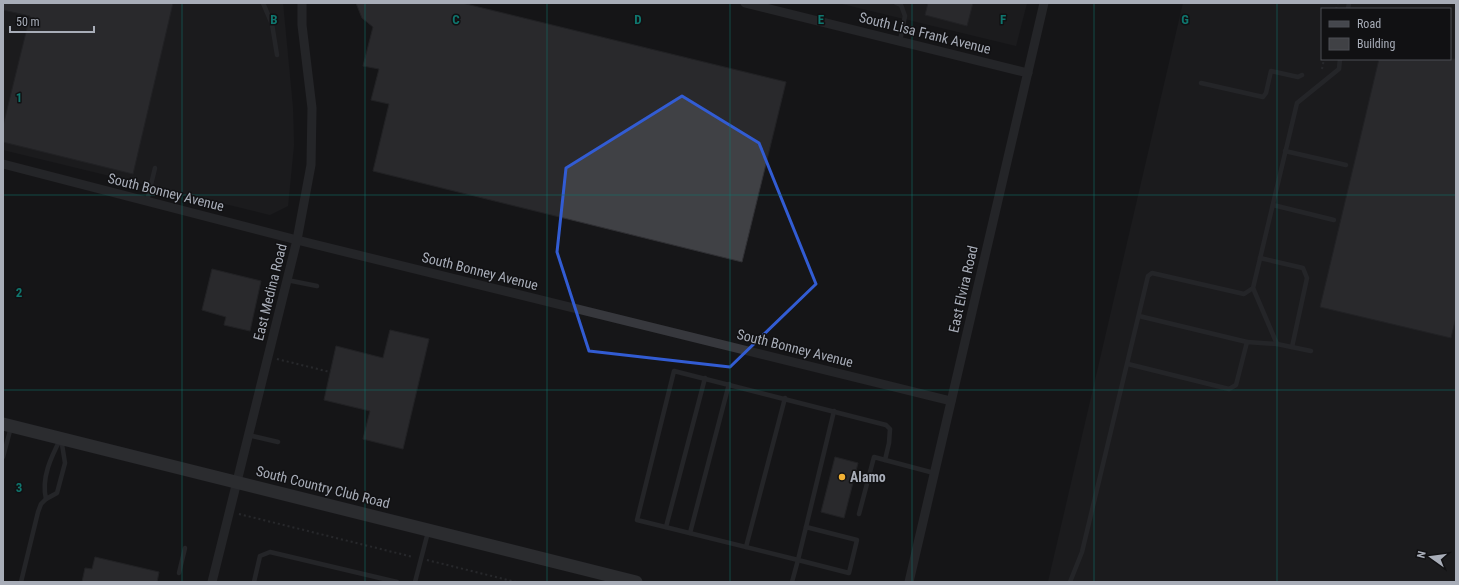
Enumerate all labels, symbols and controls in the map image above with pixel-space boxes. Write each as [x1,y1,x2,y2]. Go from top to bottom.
scale bar [10,8,94,34]
legend [1321,8,1451,60]
street label: South Lisa Frank Avenue [857,9,993,57]
text: B [270,12,278,27]
text: C [452,12,460,27]
text: D [634,12,642,27]
text: E [818,12,825,27]
text: F [1000,12,1006,27]
text: G [1181,12,1189,27]
text: 50 m [16,15,40,29]
text: Road [1357,17,1381,31]
text: Building [1357,37,1395,51]
text: 1 [16,90,22,105]
street label: South Bonney Avenue [106,170,226,214]
street label: East Medina Road [250,242,290,342]
street label: East Elvira Road [945,244,981,334]
street label: South Bonney Avenue [420,249,540,293]
text: 2 [16,285,23,300]
street label: South Bonney Avenue [735,326,855,370]
street label: South Country Club Road [254,463,392,511]
place label: Alamo [850,469,886,485]
marker: Alamo [837,472,847,482]
text: 3 [16,480,22,495]
north arrow [1411,537,1451,577]
text: N [1415,550,1429,560]

